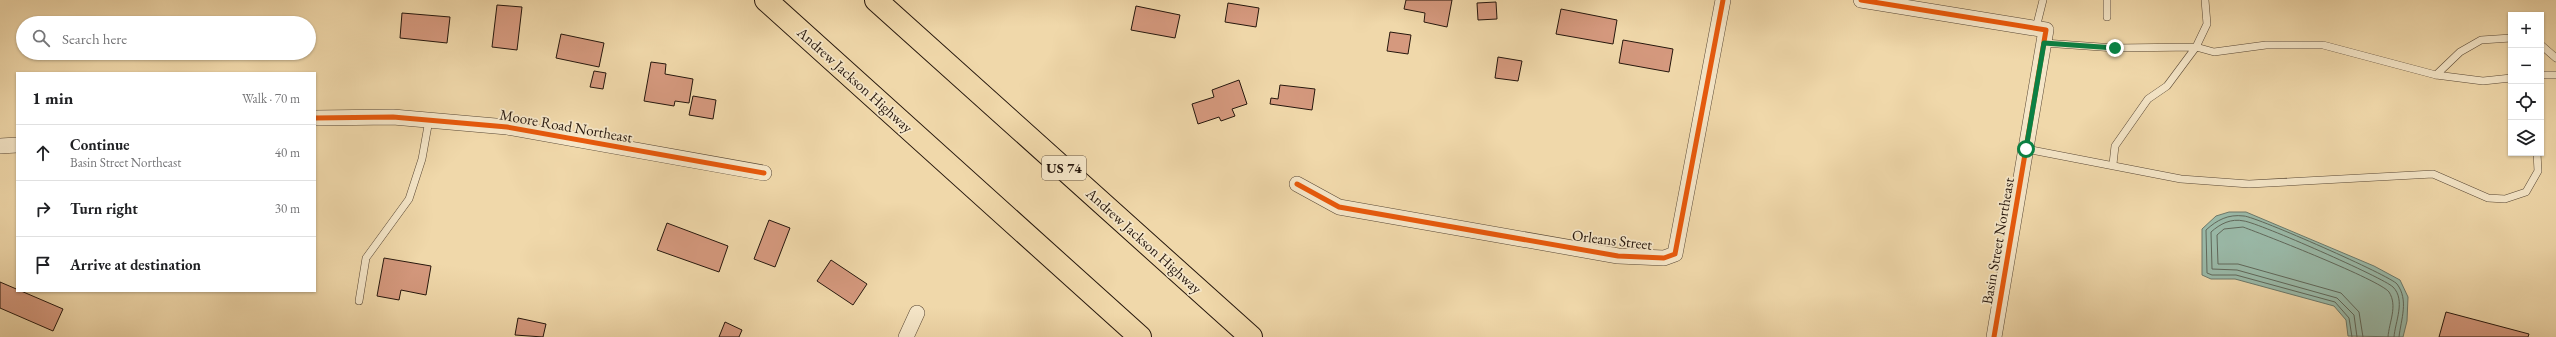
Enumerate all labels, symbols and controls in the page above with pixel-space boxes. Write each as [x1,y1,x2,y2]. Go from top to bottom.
map controls [2508,12,2544,156]
button: + [2508,12,2544,48]
search box [16,16,316,60]
street label: Andrew Jackson Highway [793,22,918,137]
icon: search [30,27,52,49]
text: Search here [62,29,127,48]
route end [2106,39,2124,57]
button: − [2508,48,2544,84]
button: locate [2508,84,2544,120]
text: 1 min [32,87,73,109]
text: Walk · 70 m [242,90,300,107]
street label: Moore Road Northeast [498,104,634,147]
button: layers [2508,120,2544,156]
text: Continue [70,135,130,154]
route start [2017,140,2035,158]
icon: ahead [32,142,54,164]
text: 40 m [275,144,300,161]
text: Basin Street Northeast [70,154,181,171]
road number: US 74 [1042,156,1086,180]
street label: Basin Street Northeast [1977,176,2018,306]
street label: Andrew Jackson Highway [1082,183,1207,298]
icon: right [32,198,54,220]
text: Turn right [70,199,138,218]
text: 30 m [275,200,300,217]
street label: Orleans Street [1571,225,1654,254]
icon: arrive [32,254,54,276]
text: Arrive at destination [70,255,201,274]

